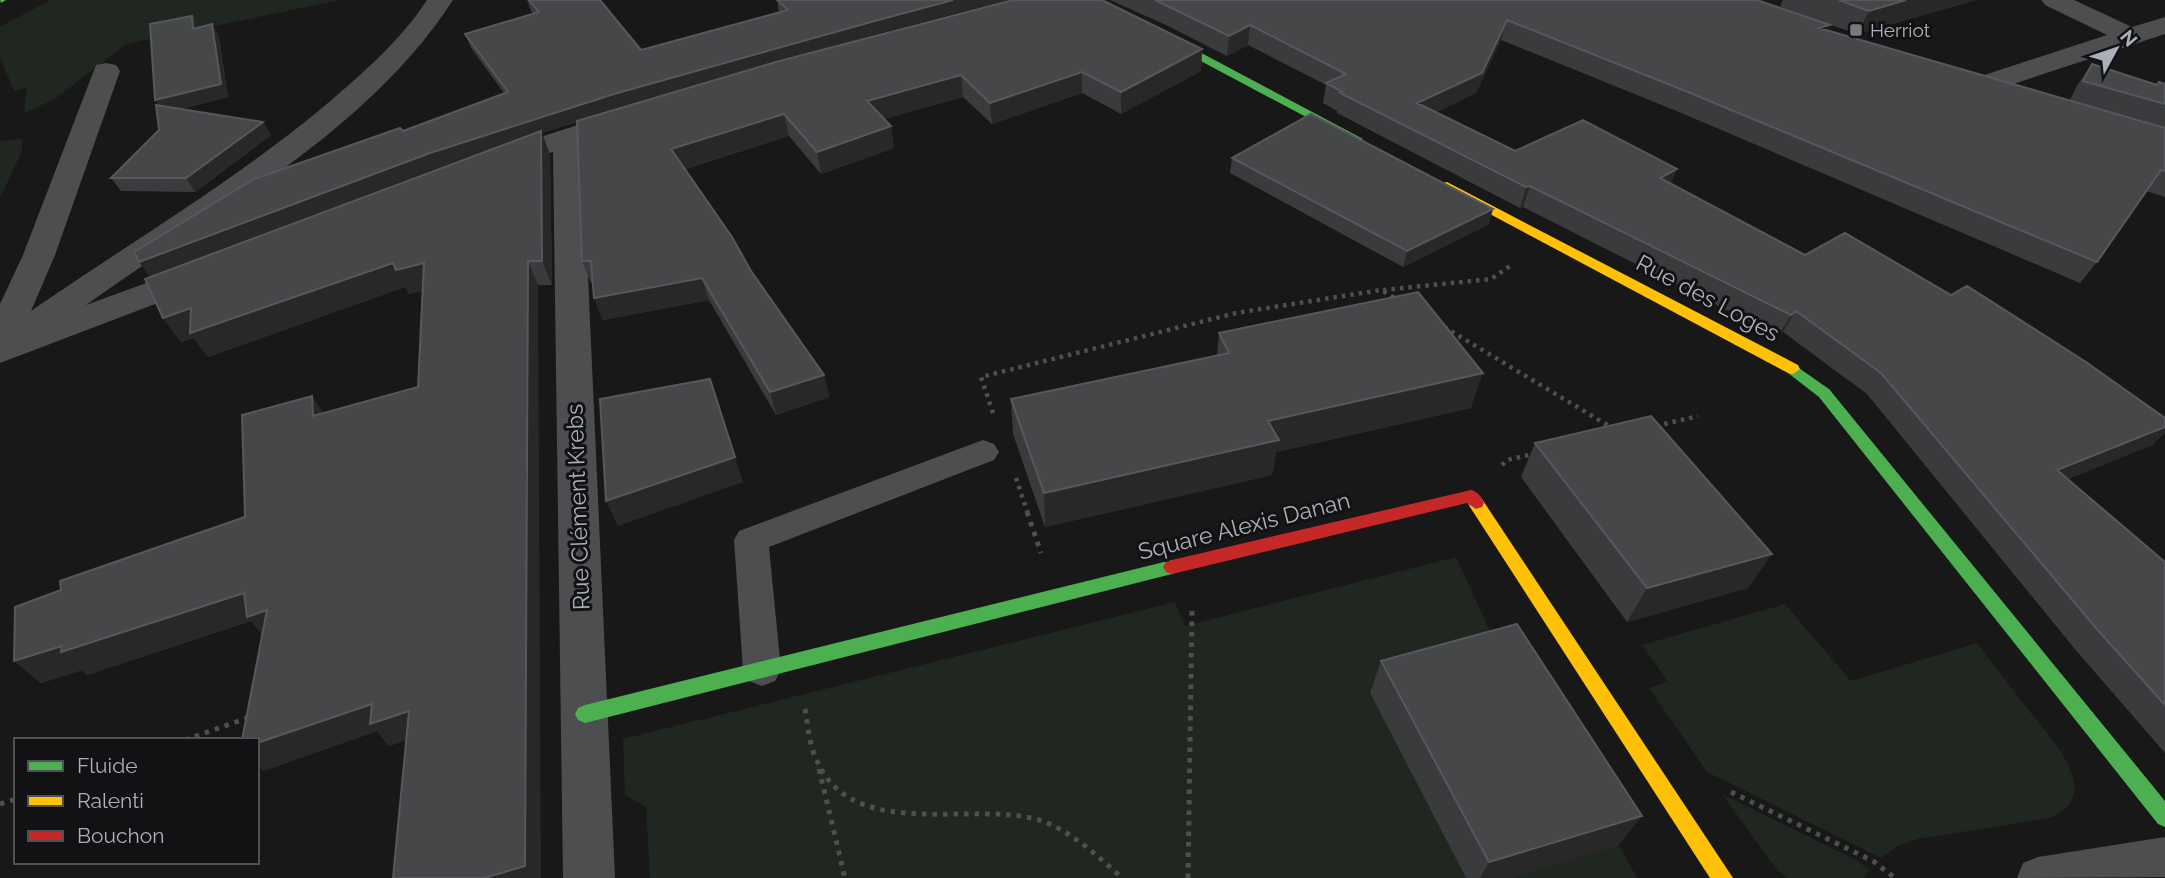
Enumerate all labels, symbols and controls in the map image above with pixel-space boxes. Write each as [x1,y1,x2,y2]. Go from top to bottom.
north arrow [2081,14,2151,84]
place label: Herriot [1870,19,1931,41]
marker: Herriot [1848,22,1864,38]
text: N [2116,25,2142,51]
street label: Rue des Loges [1632,248,1784,347]
street label: Rue Clément Krebs [560,404,595,611]
street label: Square Alexis Danan [1135,486,1353,565]
legend [14,738,259,864]
text: Fluide [77,753,138,778]
text: Ralenti [77,788,144,813]
text: Bouchon [77,823,164,848]

